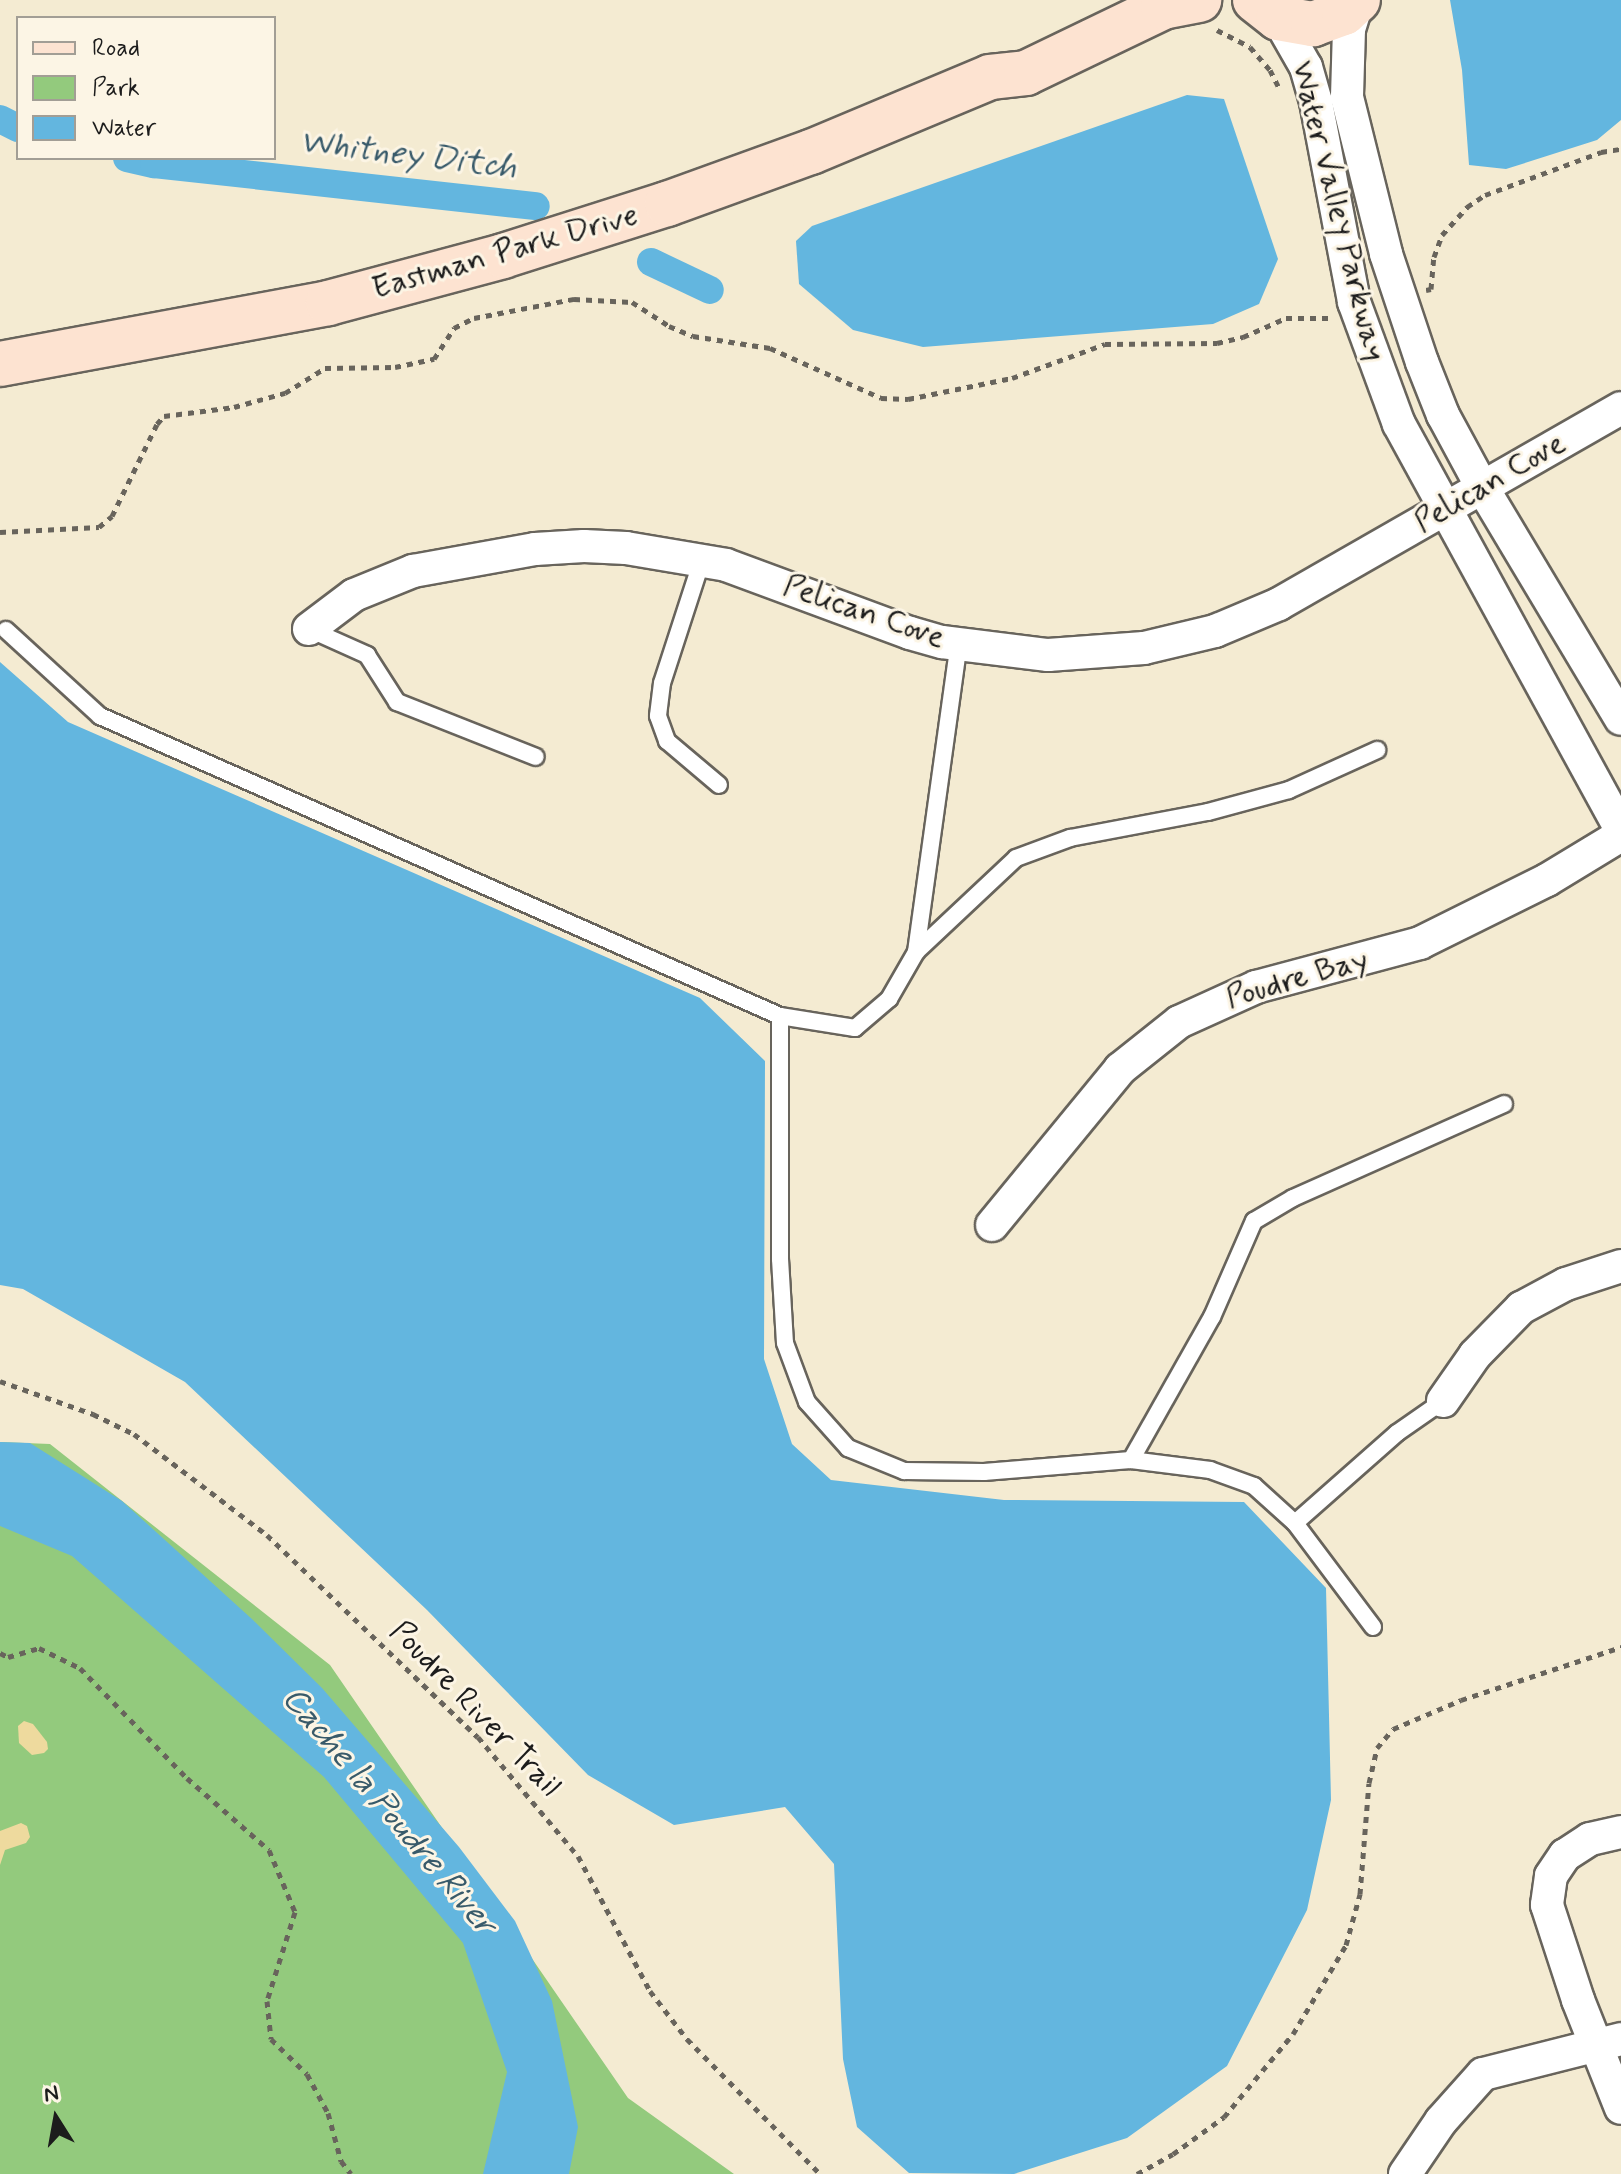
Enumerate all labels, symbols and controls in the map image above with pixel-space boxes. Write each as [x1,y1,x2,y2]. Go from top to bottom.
legend [16,16,276,160]
text: Road [92,33,140,64]
street label: Water Valley Parkway [1283,60,1393,362]
text: Park [92,73,140,104]
text: Water [92,113,156,144]
water label: Whitney Ditch [302,122,514,188]
street label: Eastman Park Drive [371,197,639,307]
street label: Pelican Cove [1407,424,1573,542]
street label: Pelican Cove [777,566,951,658]
street label: Poudre Bay [1222,940,1372,1018]
street label: Poudre River Trail [381,1613,569,1805]
water label: Cache la Poudre River [274,1679,504,1943]
north arrow [16,2078,96,2158]
text: N [42,2079,61,2110]

